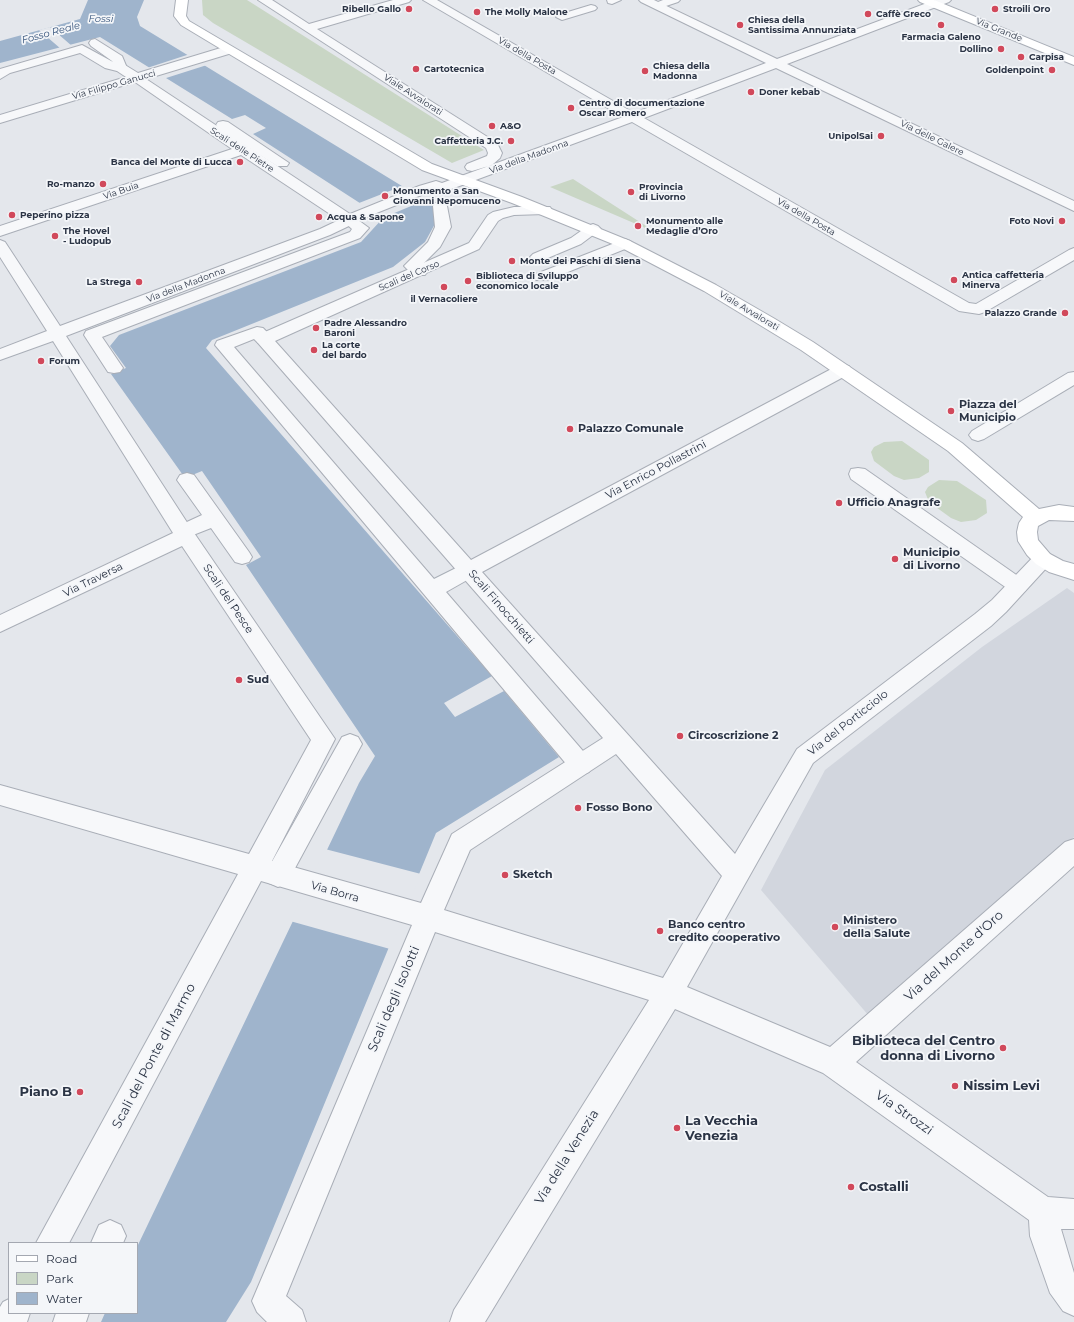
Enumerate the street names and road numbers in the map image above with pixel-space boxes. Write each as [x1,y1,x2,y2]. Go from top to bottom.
street label: Via Grande [974,16,1024,44]
street label: Via della Posta [496,35,558,77]
street label: Via Filippo Ganucci [71,68,157,102]
street label: Viale Avvalorati [382,72,444,118]
street label: Via delle Galere [898,118,966,158]
street label: Scali delle Pietre [208,125,276,175]
street label: Via della Madonna [488,138,570,176]
street label: Via Buia [102,180,140,202]
street label: Via della Posta [775,196,837,238]
street label: Scali del Corso [377,258,441,294]
street label: Via della Madonna [145,265,227,305]
street label: Viale Avvalorati [717,289,781,333]
street label: Via Enrico Pollastrini [603,438,709,502]
street label: Via Traversa [61,560,125,600]
street label: Scali del Pesce [200,562,256,636]
street label: Scali Finocchietti [465,567,537,647]
street label: Via del Porticciolo [805,688,891,758]
street label: Via Borra [309,879,361,905]
street label: Via del Monte d'Oro [901,907,1007,1005]
street label: Scali degli Isolotti [365,944,423,1054]
street label: Scali del Ponte di Marmo [109,981,199,1131]
street label: Via Strozzi [872,1088,936,1138]
street label: Via della Venezia [532,1107,602,1207]

